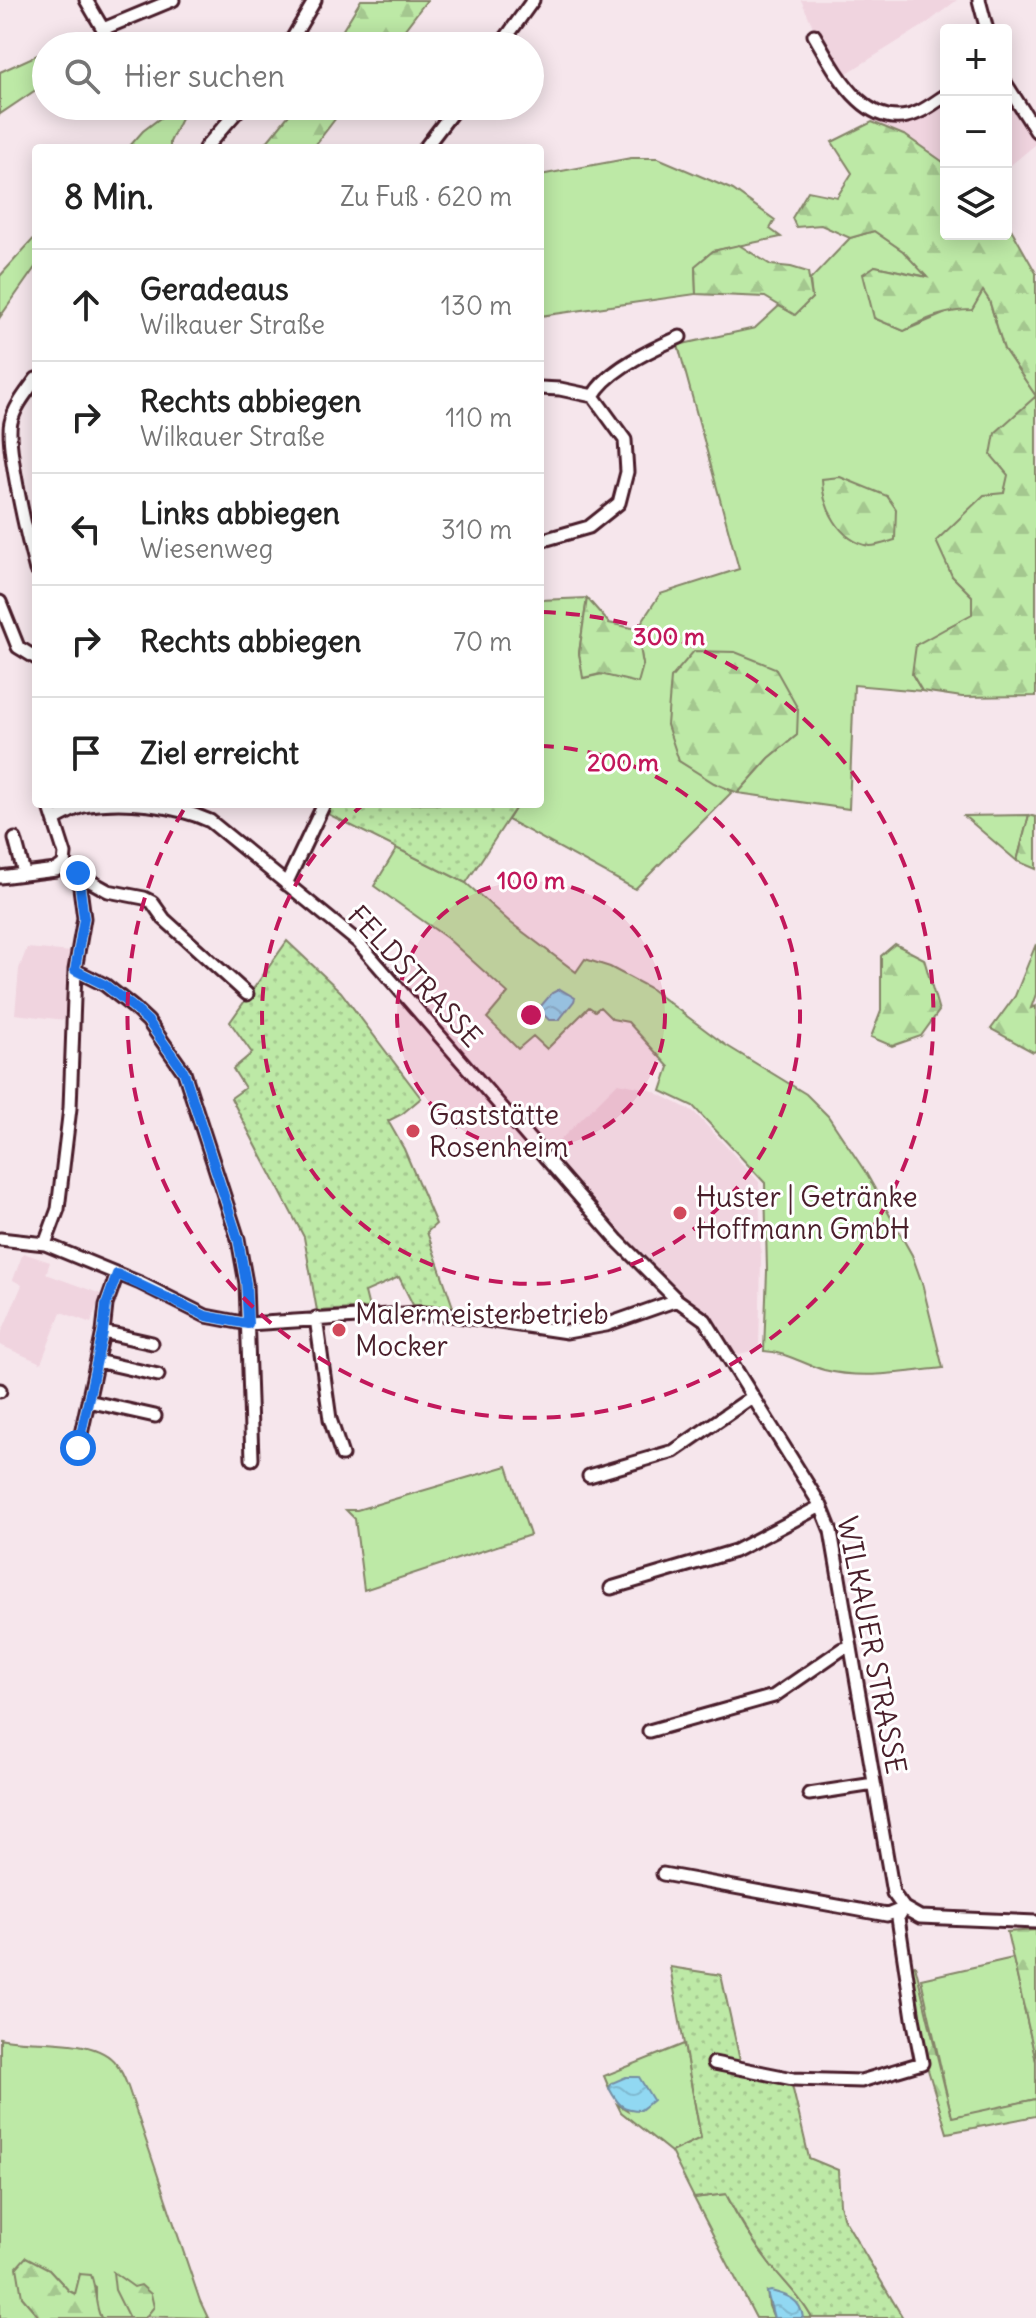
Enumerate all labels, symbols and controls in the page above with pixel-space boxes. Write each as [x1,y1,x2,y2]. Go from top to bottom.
map controls [940,24,1012,240]
button: + [940,24,1012,96]
search box [32,32,544,120]
icon: search [60,54,104,98]
text: Hier suchen [124,57,285,95]
button: − [940,96,1012,168]
button: layers [940,168,1012,240]
text: 8 Min. [64,175,153,218]
text: Zu Fuß · 620 m [340,180,512,213]
text: Geradeaus [140,270,289,308]
icon: ahead [64,283,108,327]
text: 130 m [441,289,512,322]
text: Wilkauer Straße [140,308,325,341]
text: Rechts abbiegen [140,382,361,420]
icon: right [64,395,108,439]
text: 110 m [445,401,512,434]
text: Wilkauer Straße [140,420,325,453]
text: Links abbiegen [140,494,340,532]
icon: left [64,507,108,551]
text: 310 m [441,513,512,546]
text: Wiesenweg [140,532,273,565]
icon: right [64,619,108,663]
text: 300 m [633,621,705,651]
text: Rechts abbiegen [140,622,361,660]
text: 70 m [453,625,512,658]
icon: arrive [64,731,108,775]
text: Ziel erreicht [140,734,299,772]
text: 200 m [587,747,659,777]
route end [60,855,96,891]
text: 100 m [497,865,565,895]
street label: FELDSTRASSE [340,898,490,1054]
centre of rings [517,1001,545,1029]
place label: Gaststätte Rosenheim [429,1097,568,1165]
marker: Gaststätte Rosenheim [404,1122,422,1140]
place label: Huster | Getränke Hoffmann GmbH [696,1179,918,1247]
marker: Huster | Getränke Hoffmann GmbH [671,1204,689,1222]
place label: Malermeisterbetrieb Mocker [355,1296,609,1364]
marker: Malermeisterbetrieb Mocker [330,1321,348,1339]
route start [60,1430,96,1466]
street label: WILKAUER STRASSE [829,1513,915,1777]

